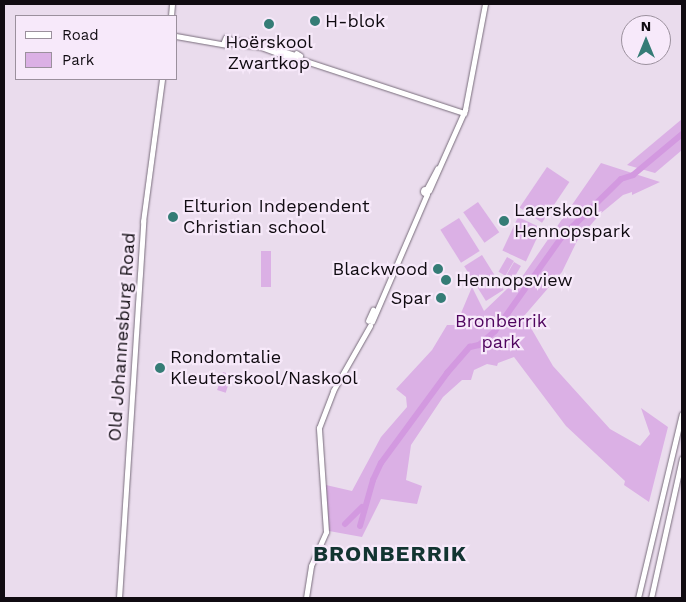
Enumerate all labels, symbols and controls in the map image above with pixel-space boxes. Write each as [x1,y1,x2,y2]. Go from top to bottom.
place label: H-blok [325,10,385,32]
legend [15,15,178,80]
marker: H-blok [309,15,321,27]
north arrow [621,15,671,65]
marker: Hoërskool Zwartkop [263,18,275,30]
text: N [641,18,651,34]
text: Road [62,26,99,44]
place label: Hoërskool Zwartkop [225,32,313,74]
text: Park [62,51,94,69]
place label: Elturion Independent Christian school [183,196,370,238]
place label: Laerskool Hennopspark [514,200,630,242]
marker: Elturion Independent Christian school [167,211,179,223]
marker: Laerskool Hennopspark [498,215,510,227]
street label: Old Johannesburg Road [104,232,140,442]
place label: Blackwood [333,258,428,280]
marker: Blackwood [432,263,444,275]
place label: Hennopsview [456,269,572,291]
marker: Hennopsview [440,274,452,286]
place label: Spar [391,287,431,309]
marker: Spar [435,292,447,304]
park label: Bronberrik park [455,311,547,354]
place label: Rondomtalie Kleuterskool/Naskool [170,347,358,389]
marker: Rondomtalie Kleuterskool/Naskool [154,362,166,374]
district label: BRONBERRIK [312,541,468,567]

